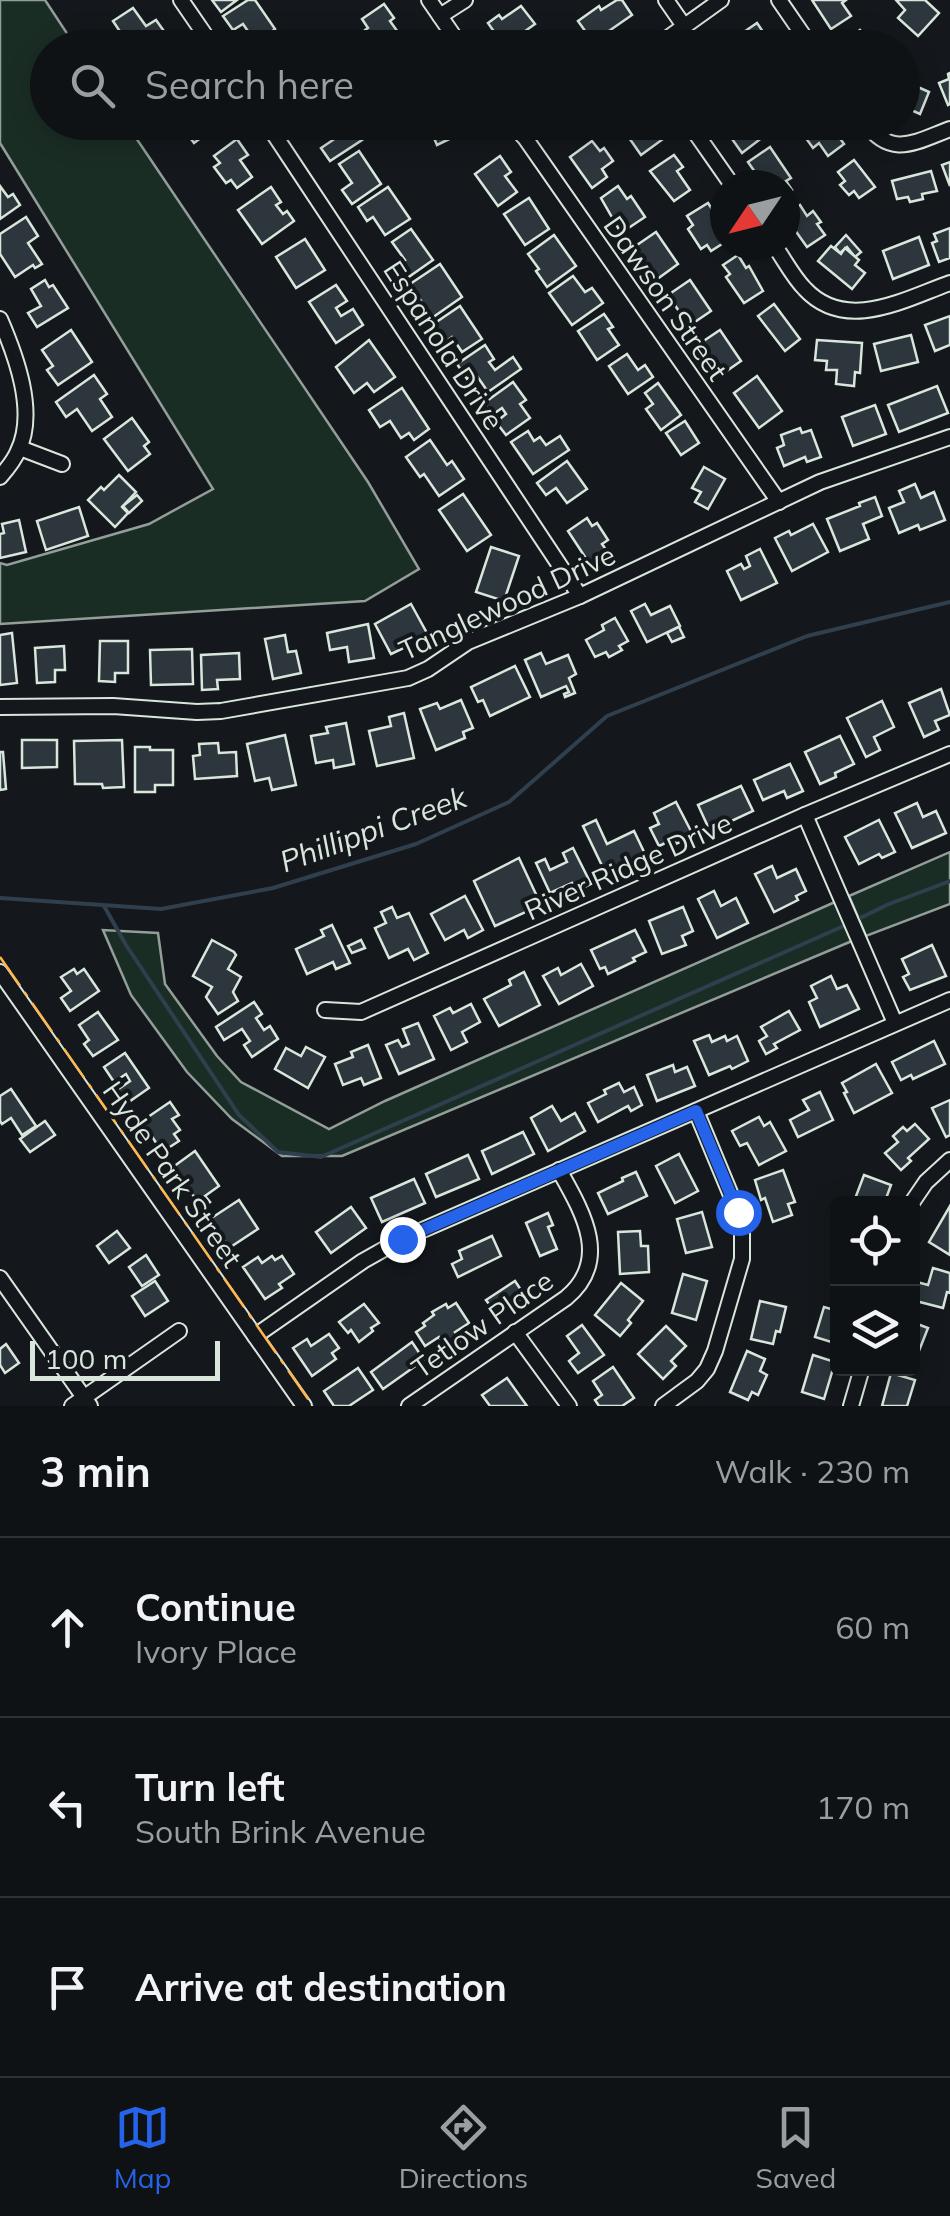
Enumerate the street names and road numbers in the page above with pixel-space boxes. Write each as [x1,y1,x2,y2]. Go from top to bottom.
street label: Dawson Street [596,209,736,387]
street label: Espanola Drive [376,254,512,436]
street label: Tanglewood Drive [393,537,621,667]
street label: River Ridge Drive [519,805,737,927]
street label: Hyde Park Street [96,1074,250,1274]
street label: Tetlow Place [405,1263,559,1385]

